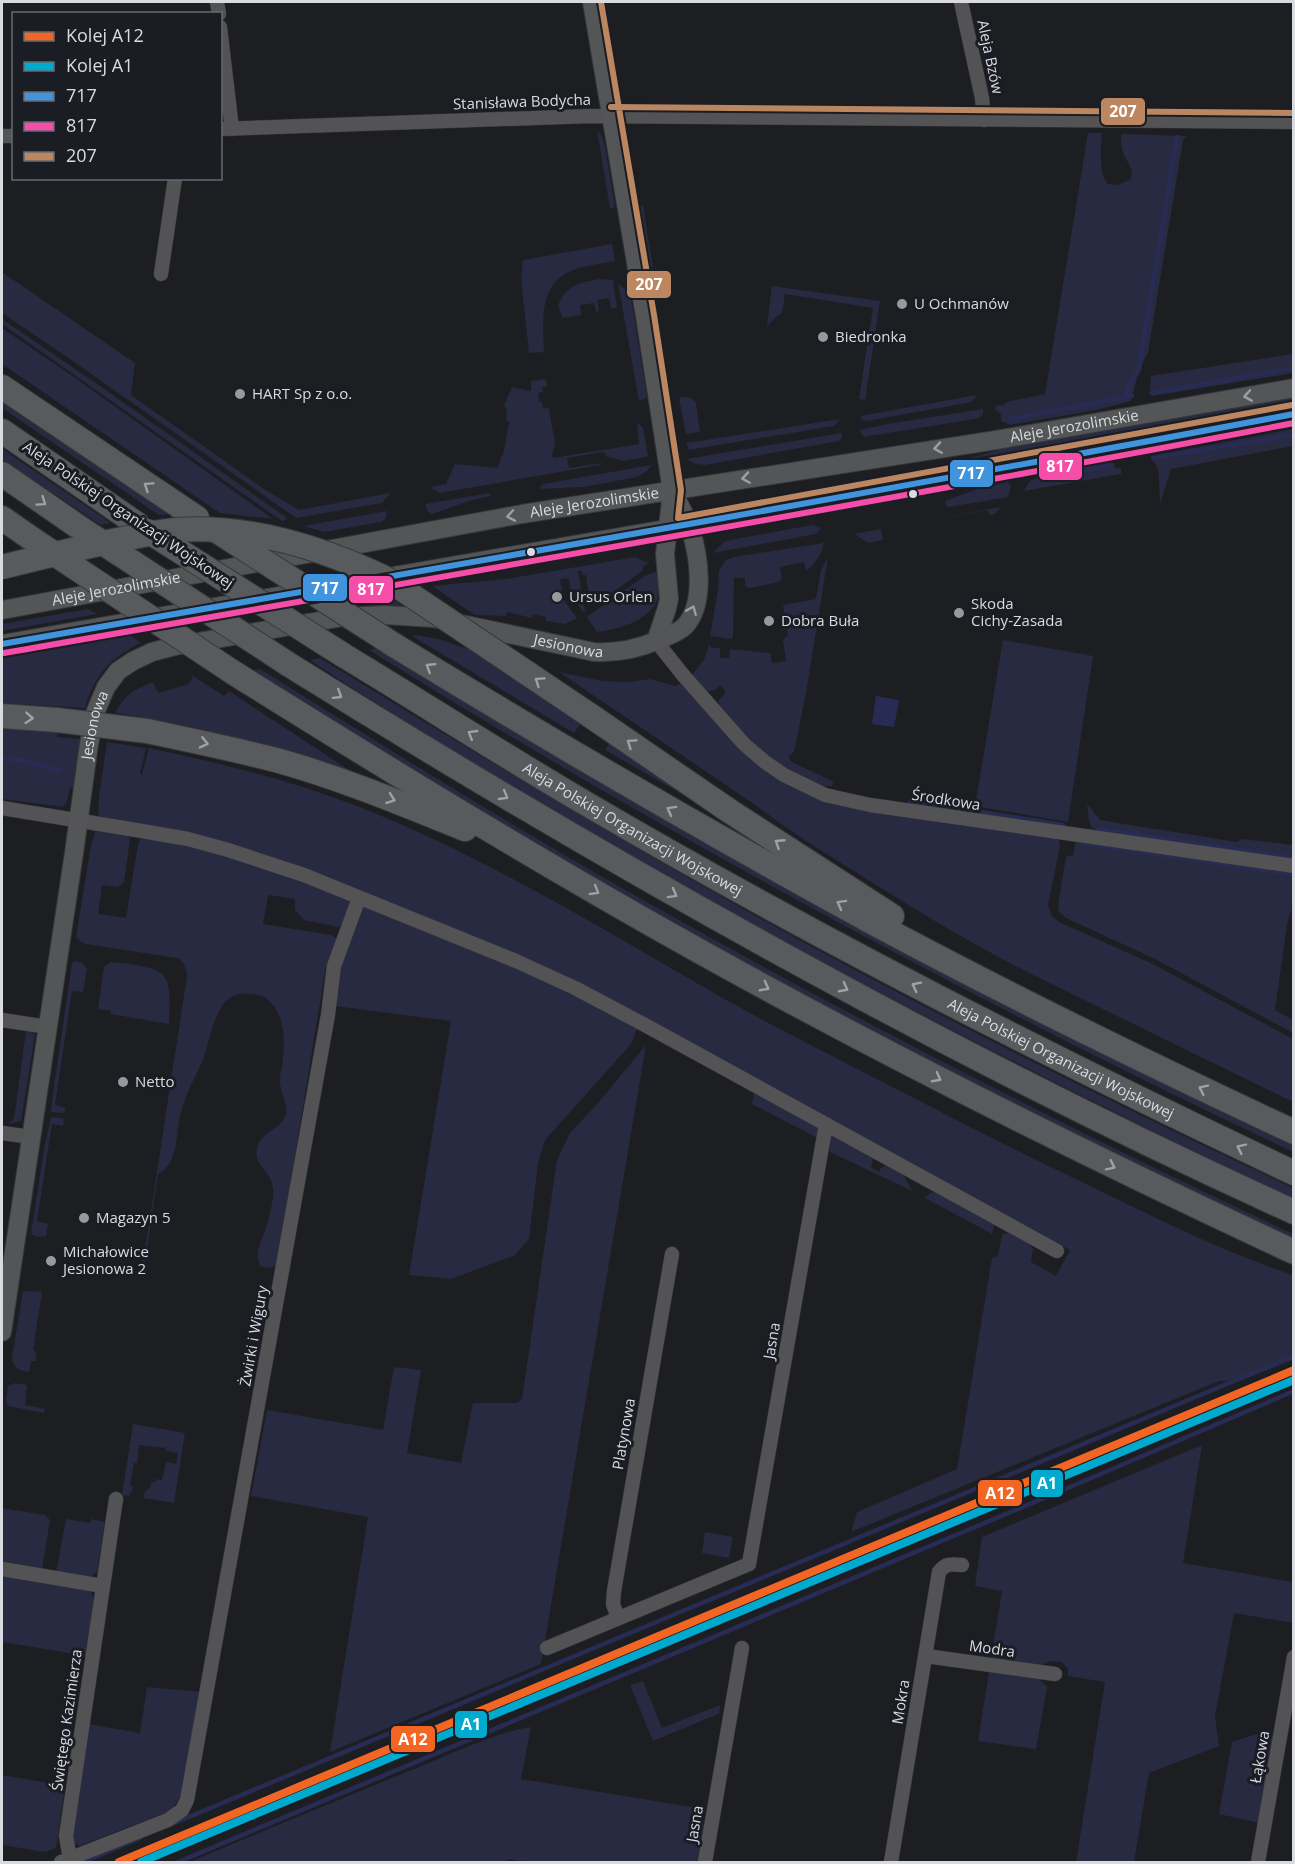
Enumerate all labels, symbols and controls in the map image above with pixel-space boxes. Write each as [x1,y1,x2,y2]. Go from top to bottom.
legend [12,12,222,180]
street label: Aleja Bzów [973,18,1009,96]
text: Kolej A12 [66,23,144,47]
text: Kolej A1 [66,53,133,77]
text: 717 [66,83,97,107]
street label: Stanisława Bodycha [453,89,591,113]
line badge: 207 [1100,97,1146,126]
text: 207 [1109,100,1137,122]
text: 817 [66,113,97,137]
text: 207 [66,143,97,167]
line badge: 207 [626,270,672,299]
text: 207 [635,273,663,295]
place label: U Ochmanów [914,293,1009,313]
marker: U Ochmanów [895,297,909,311]
place label: Biedronka [835,326,907,346]
marker: Biedronka [816,330,830,344]
place label: HART Sp z o.o. [252,383,352,403]
marker: HART Sp z o.o. [233,387,247,401]
one-way arrow [1244,390,1253,402]
street label: Aleje Jerozolimskie [1008,404,1140,446]
street label: Aleja Polskiej Organizacji Wojskowej [19,436,238,592]
one-way arrow [934,442,943,454]
line badge: 817 [1038,452,1083,481]
text: 817 [1046,455,1074,477]
line badge: 717 [949,459,994,488]
text: 717 [957,462,985,484]
one-way arrow [741,472,750,484]
one-way arrow [144,482,155,493]
street label: Aleje Jerozolimskie [528,482,660,522]
unlabelled marker [907,488,919,500]
one-way arrow [35,495,46,506]
one-way arrow [506,509,516,522]
unlabelled marker [525,546,537,558]
street label: Aleje Jerozolimskie [50,566,182,610]
line badge: 717 [302,573,348,602]
line badge: 817 [348,575,394,604]
text: 717 [311,577,339,599]
text: 817 [357,578,385,600]
place label: Ursus Orlen [569,586,653,606]
marker: Ursus Orlen [550,590,564,604]
place label: Skoda Cichy-Zasada [971,593,1063,630]
one-way arrow [685,606,697,617]
marker: Skoda Cichy-Zasada [952,606,966,620]
place label: Dobra Buła [781,610,859,630]
marker: Dobra Buła [762,614,776,628]
street label: Jesionowa [530,628,603,661]
one-way arrow [426,664,437,675]
one-way arrow [535,677,546,688]
street label: Jesionowa [76,687,112,763]
one-way arrow [331,687,342,698]
one-way arrow [25,711,34,724]
one-way arrow [468,730,478,742]
one-way arrow [199,736,209,749]
one-way arrow [626,739,637,750]
street label: Aleja Polskiej Organizacji Wojskowej [519,757,746,900]
street label: Środkowa [910,784,982,814]
one-way arrow [498,789,508,801]
one-way arrow [385,792,396,805]
one-way arrow [666,805,677,817]
one-way arrow [775,840,786,851]
one-way arrow [589,884,599,896]
one-way arrow [667,886,677,898]
one-way arrow [837,900,847,911]
one-way arrow [759,980,769,991]
one-way arrow [838,981,848,992]
one-way arrow [912,982,922,993]
street label: Aleja Polskiej Organizacji Wojskowej [945,993,1178,1123]
place label: Netto [135,1071,174,1091]
one-way arrow [931,1071,942,1083]
marker: Netto [116,1075,130,1089]
one-way arrow [1198,1085,1209,1097]
one-way arrow [1236,1144,1247,1155]
one-way arrow [1105,1159,1116,1170]
place label: Magazyn 5 [96,1207,171,1227]
marker: Magazyn 5 [77,1211,91,1225]
place label: Michałowice Jesionowa 2 [61,1241,149,1278]
marker: Michałowice Jesionowa 2 [44,1254,58,1268]
street label: Żwirki i Wigury [234,1283,272,1388]
street label: Jasna [758,1321,784,1363]
street label: Platynowa [607,1397,639,1471]
line badge: A1 [1030,1469,1064,1498]
text: A1 [1037,1472,1057,1494]
line badge: A12 [977,1479,1023,1507]
text: A12 [985,1482,1015,1504]
street label: Modra [968,1635,1016,1661]
street label: Świętego Kazimierza [46,1648,86,1792]
street label: Mokra [887,1678,913,1726]
line badge: A1 [454,1710,488,1739]
text: A1 [461,1713,481,1735]
line badge: A12 [390,1725,436,1753]
text: A12 [398,1728,428,1750]
street label: Łąkowa [1245,1729,1273,1785]
street label: Jasna [681,1804,707,1846]

